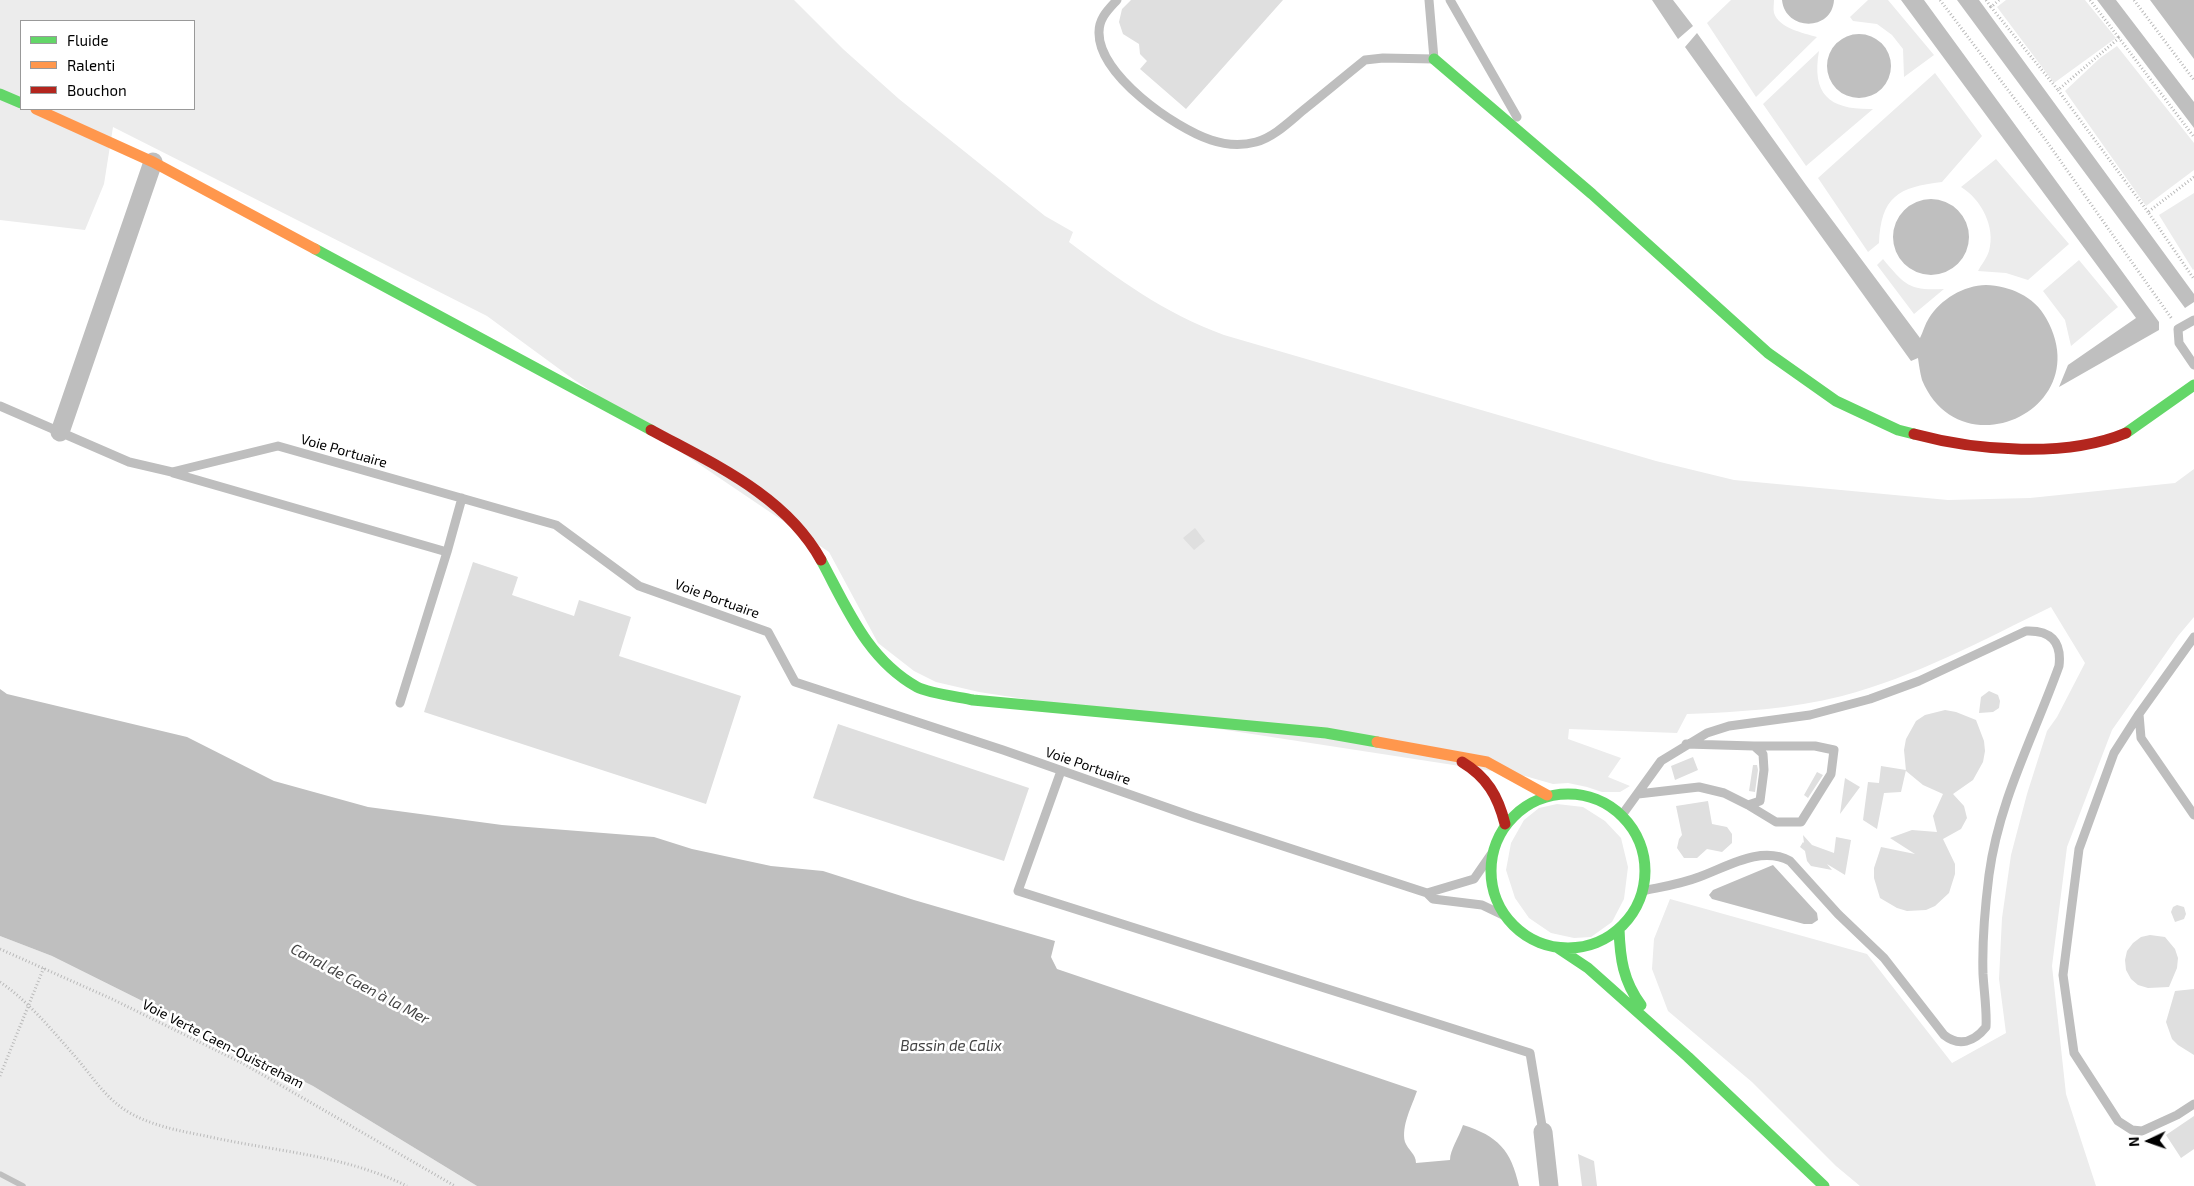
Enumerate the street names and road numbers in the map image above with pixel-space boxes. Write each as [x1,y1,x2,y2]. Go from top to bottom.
street label: Voie Portuaire [299,431,389,471]
street label: Voie Portuaire [672,576,762,622]
street label: Voie Portuaire [1043,744,1133,788]
street label: Voie Verte Caen-Ouistreham [139,996,307,1092]

